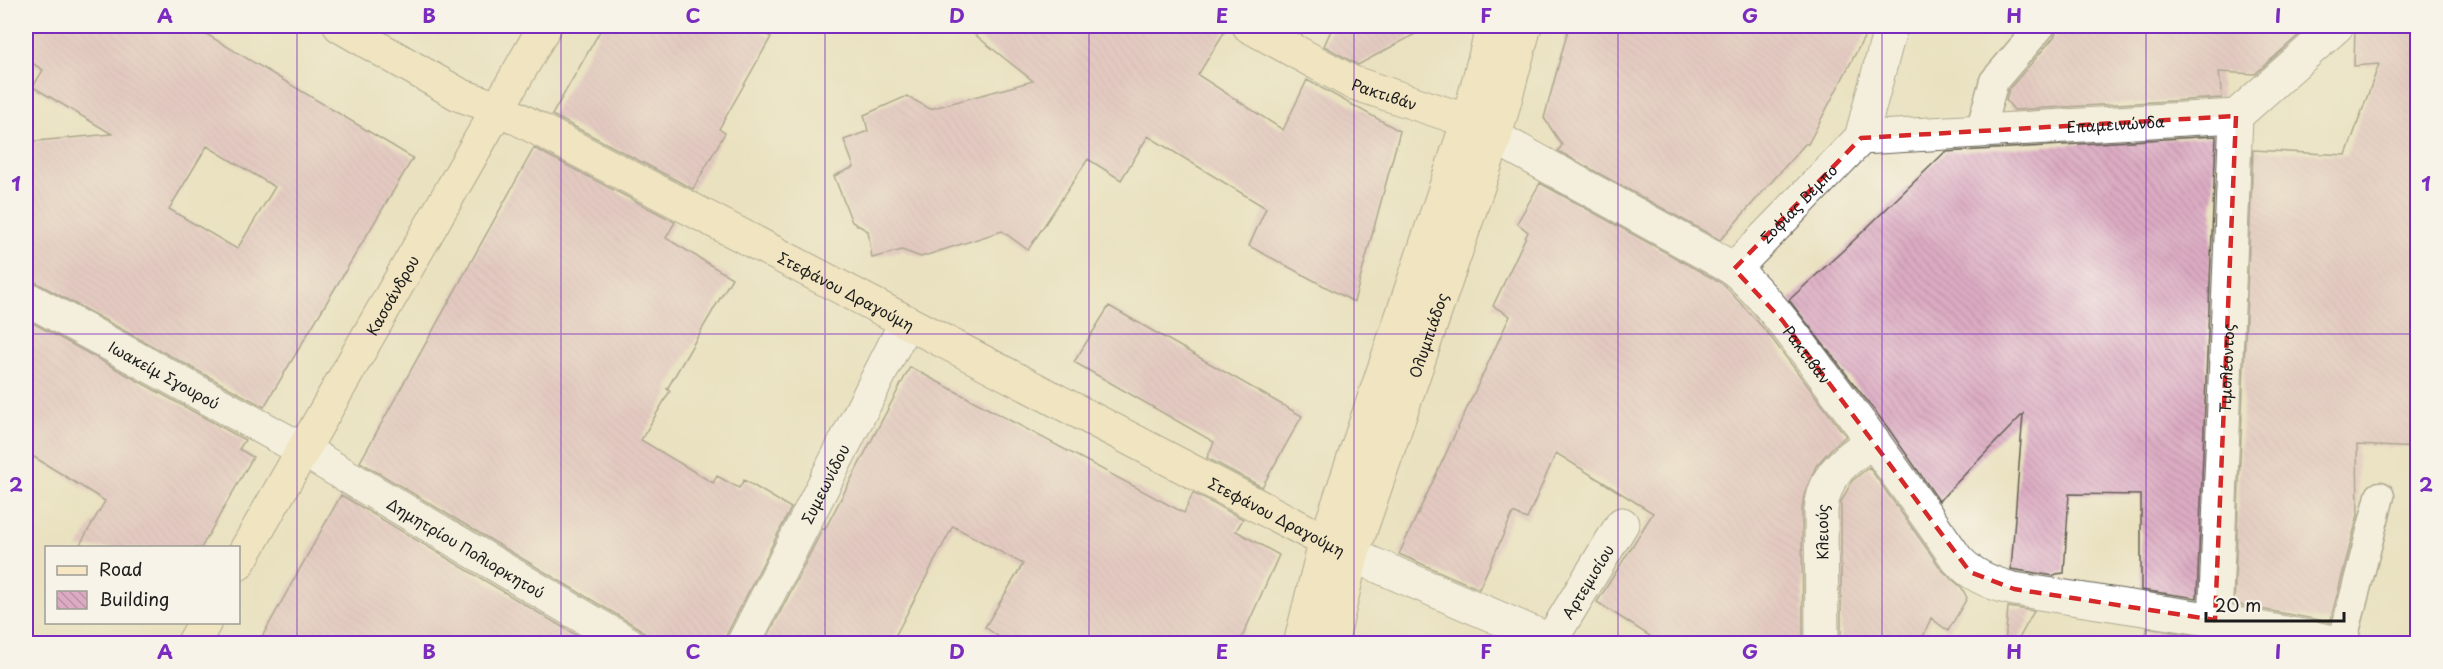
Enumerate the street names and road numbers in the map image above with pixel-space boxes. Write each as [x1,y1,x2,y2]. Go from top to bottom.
street label: Ρακτιβάν [1349,72,1420,115]
street label: Επαμεινώνδα [2066,109,2166,137]
street label: Σοφίας Βέμπο [1754,158,1842,248]
street label: Στεφάνου Δραγούμη [774,245,919,336]
street label: Κασσάνδρου [360,250,424,339]
street label: Ολυμπιάδος [1402,289,1453,381]
street label: Ρακτιβάν [1778,320,1837,388]
street label: Τιμολέοντος [2212,323,2239,413]
street label: Ιωακείμ Σγουρού [105,334,224,414]
street label: Συμεωνίδου [794,440,854,527]
street label: Στεφάνου Δραγούμη [1205,471,1350,561]
street label: Δημητρίου Πολιορκητού [383,491,549,603]
street label: Κλειούς [1809,503,1833,560]
street label: Αρτεμισίου [1555,539,1619,623]

